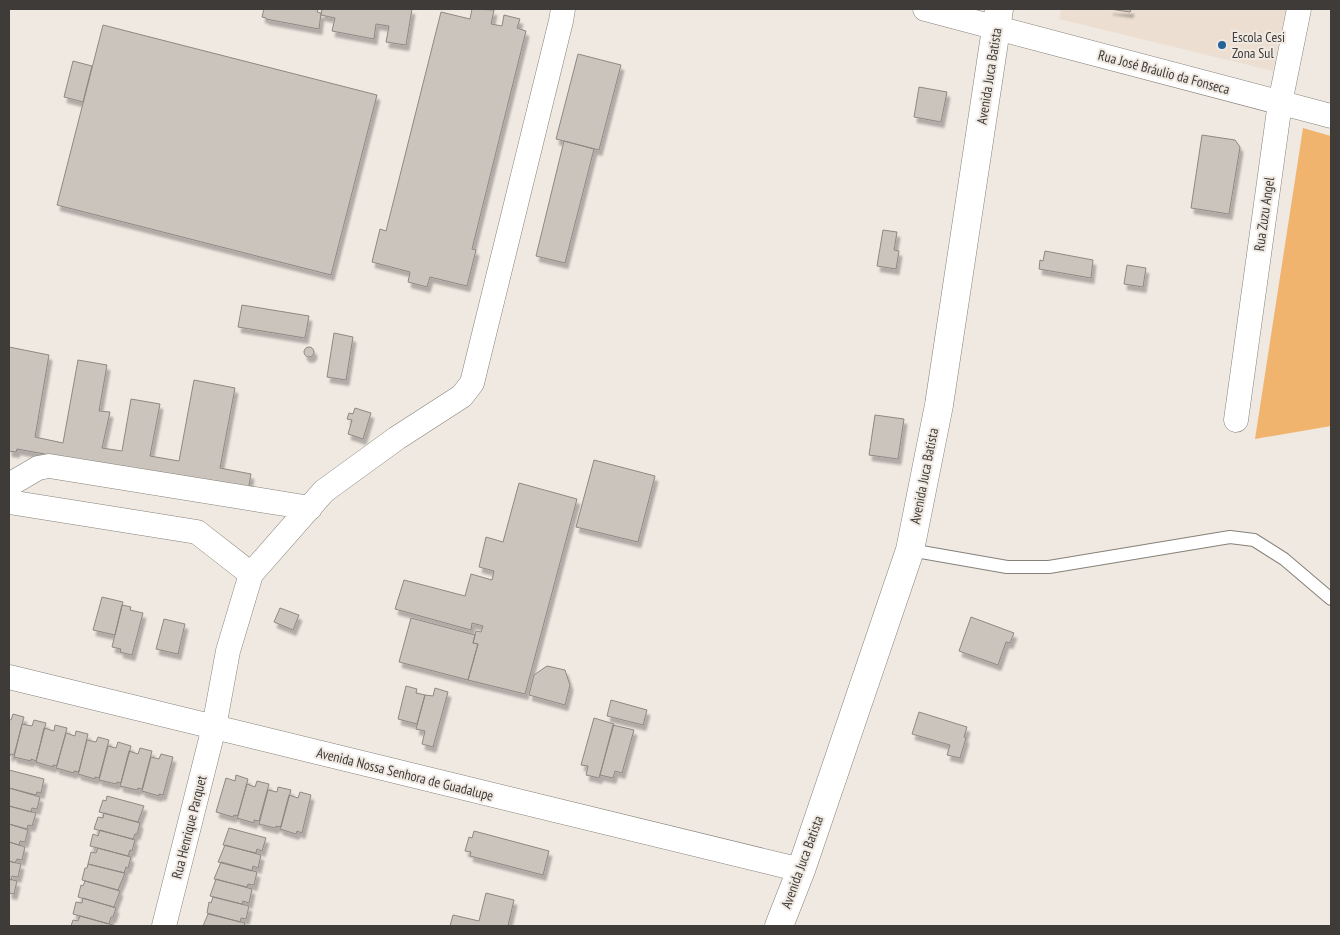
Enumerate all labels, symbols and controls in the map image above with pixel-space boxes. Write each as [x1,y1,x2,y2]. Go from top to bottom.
street label: Avenida Juca Batista [972,26,1006,126]
place label: Escola Cesi Zona Sul [1232,28,1285,62]
marker: Escola Cesi Zona Sul [1216,39,1228,51]
street label: Rua José Bráulio da Fonseca [1096,46,1232,98]
street label: Rua Zuzu Angel [1250,175,1278,252]
street label: Avenida Juca Batista [906,426,942,526]
street label: Avenida Nossa Senhora de Guadalupe [315,743,495,805]
street label: Rua Henrique Parquet [167,773,211,880]
street label: Avenida Juca Batista [777,813,827,911]

